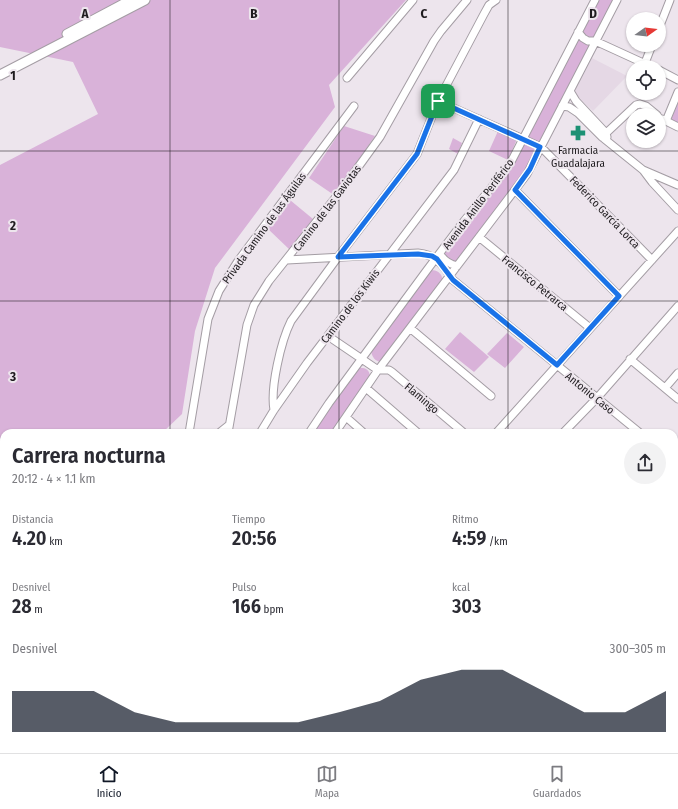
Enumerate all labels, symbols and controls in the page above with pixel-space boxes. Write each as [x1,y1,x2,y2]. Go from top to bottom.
text: A [80,6,89,21]
text: B [250,6,258,21]
text: C [421,6,428,21]
text: D [589,6,597,21]
north arrow [626,12,666,52]
map controls [626,12,666,148]
button: locate [626,60,666,100]
text: 1 [10,68,16,83]
pin [421,84,455,118]
icon: arrive [427,90,449,112]
button: layers [626,108,666,148]
pharmacy icon: Farmacia Guadalajara [569,124,587,142]
place label: Farmacia Guadalajara [551,144,605,170]
street label: Avenida Anillo Periférico [440,156,517,252]
street label: Camino de las Gaviotas [291,163,364,254]
street label: Privada Camino de las Águilas [219,169,309,286]
street label: Federico García Lorca [567,174,642,251]
text: 2 [9,218,16,233]
street label: Francisco Petrarca [499,253,570,314]
street label: Camino de los Kiwis [318,266,383,346]
text: 3 [9,369,16,384]
street label: Antonio Caso [563,370,617,417]
street label: Flamingo [402,380,442,417]
text: Carrera nocturna [12,442,166,469]
button: share [624,442,666,484]
text: 20:12 · 4 × 1.1 km [12,471,95,486]
text: Distancia [12,513,53,526]
text: Tiempo [232,513,265,526]
text: Ritmo [452,513,479,526]
text: 4.20 [12,526,47,550]
text: 20:56 [232,526,277,550]
text: 4:59 [452,526,486,550]
text: km [47,535,63,548]
text: /km [486,535,508,548]
text: Desnivel [12,581,50,594]
text: Pulso [232,581,257,594]
text: kcal [452,581,470,594]
text: 28 [12,594,32,618]
text: 166 [232,594,261,618]
text: 303 [452,594,481,618]
text: m [32,603,43,616]
text: bpm [261,603,284,616]
text: Desnivel [12,641,57,656]
text: 300–305 m [610,641,666,656]
tab: Inicio [97,763,121,800]
tab: Mapa [315,763,339,800]
tab: Guardados [533,763,581,800]

